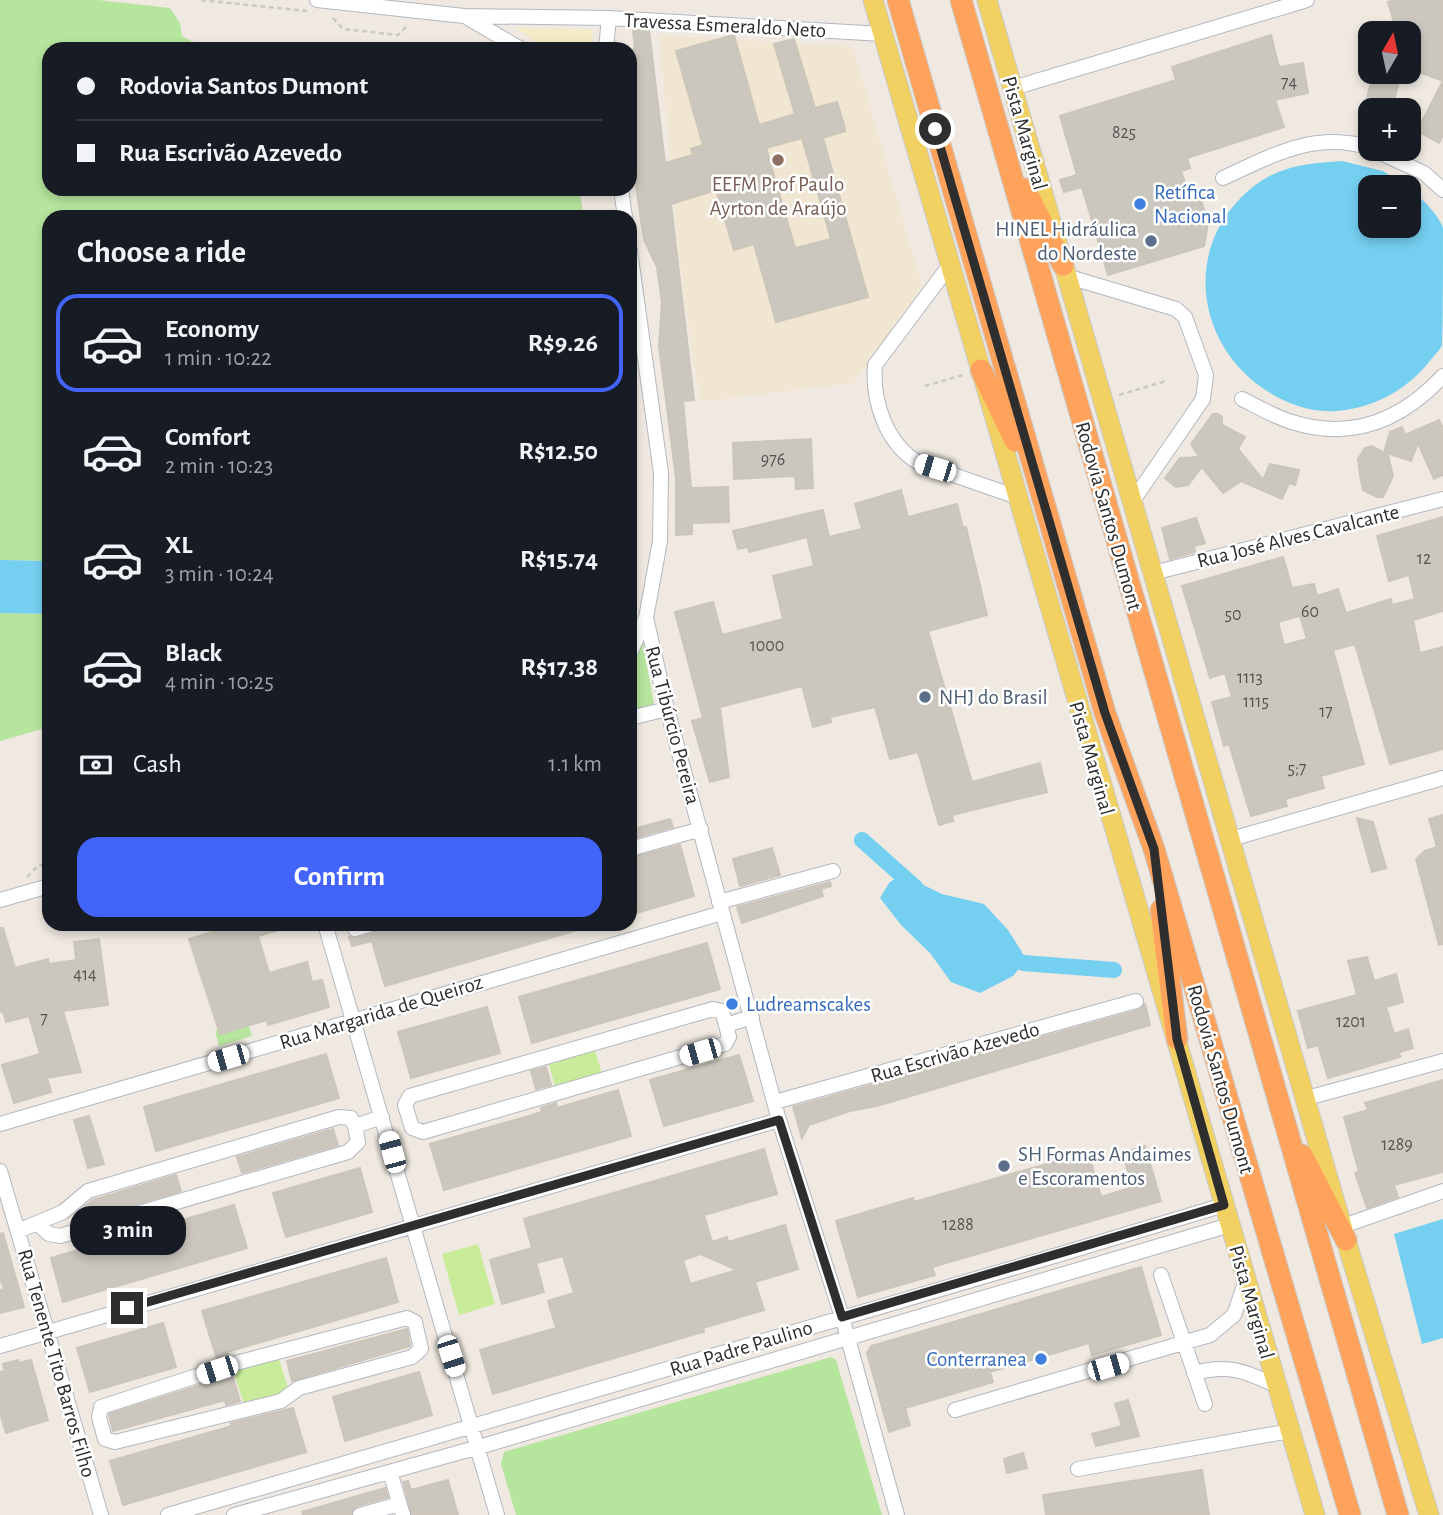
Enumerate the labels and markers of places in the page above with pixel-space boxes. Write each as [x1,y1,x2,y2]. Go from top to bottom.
marker: EEFM Prof Paulo Ayrton de Araújo [770,152,786,168]
place label: EEFM Prof Paulo Ayrton de Araújo [709,174,847,219]
place label: Retífica Nacional [1154,182,1227,227]
marker: Retífica Nacional [1132,196,1148,212]
place label: HINEL Hidráulica do Nordeste [995,219,1137,264]
marker: HINEL Hidráulica do Nordeste [1143,233,1159,249]
place label: NHJ do Brasil [939,687,1048,708]
marker: NHJ do Brasil [917,689,933,705]
place label: Ludreamscakes [746,994,871,1015]
marker: Ludreamscakes [724,996,740,1012]
place label: SH Formas Andaimes e Escoramentos [1018,1144,1191,1189]
marker: SH Formas Andaimes e Escoramentos [996,1158,1012,1174]
place label: Conterranea [926,1349,1027,1370]
marker: Conterranea [1033,1351,1049,1367]

